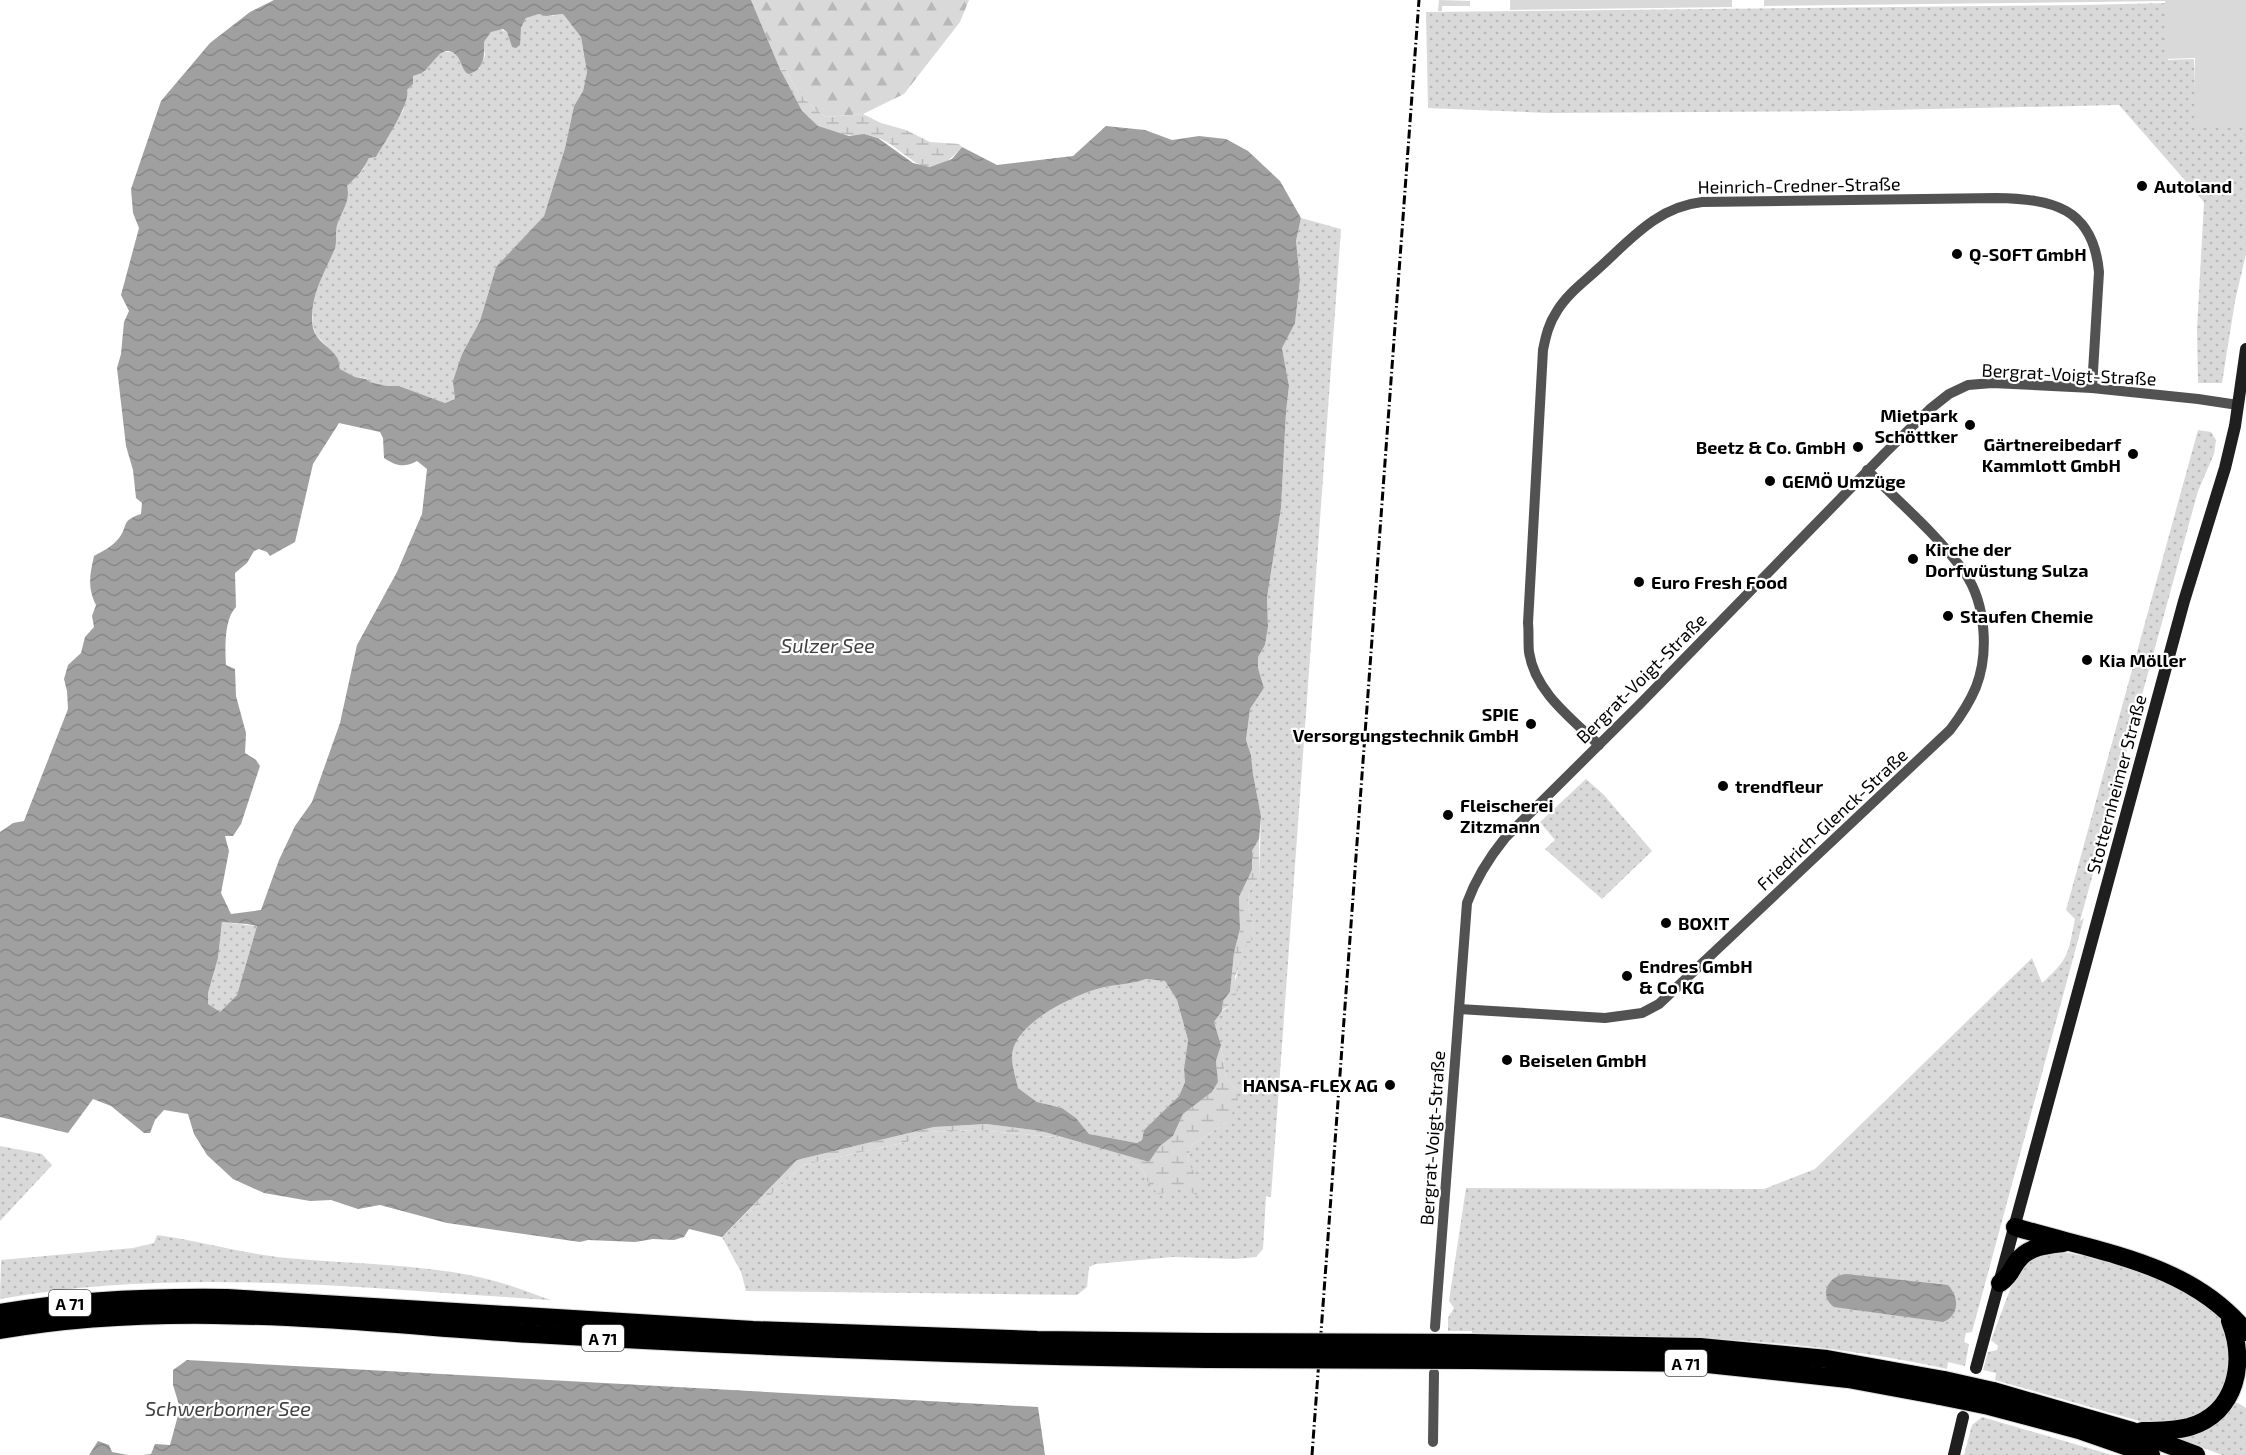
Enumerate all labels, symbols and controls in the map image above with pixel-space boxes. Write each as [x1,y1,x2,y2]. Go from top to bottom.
street label: Heinrich-Credner-Straße [1697,172,1901,198]
place label: Autoland [2154,175,2232,197]
marker: Autoland [2135,179,2149,193]
place label: Q-SOFT GmbH [1969,243,2087,265]
marker: Q-SOFT GmbH [1950,247,1964,261]
street label: Bergrat-Voigt-Straße [1981,358,2157,390]
place label: Mietpark Schöttker [1875,404,1958,447]
marker: Mietpark Schöttker [1963,418,1977,432]
place label: Gärtnereibedarf Kammlott GmbH [1982,433,2122,476]
place label: Beetz & Co. GmbH [1696,436,1846,458]
marker: Beetz & Co. GmbH [1851,440,1865,454]
marker: Gärtnereibedarf Kammlott GmbH [2126,447,2140,461]
place label: GEMÖ Umzüge [1782,470,1906,492]
marker: GEMÖ Umzüge [1763,474,1777,488]
place label: Kirche der Dorfwüstung Sulza [1925,538,2088,581]
marker: Kirche der Dorfwüstung Sulza [1906,552,1920,566]
place label: Euro Fresh Food [1651,571,1788,593]
marker: Euro Fresh Food [1632,575,1646,589]
place label: Staufen Chemie [1960,605,2093,627]
street label: Bergrat-Voigt-Straße [1571,608,1711,748]
marker: Staufen Chemie [1941,609,1955,623]
water label: Sulzer See [781,633,875,657]
place label: Kia Möller [2099,649,2187,671]
marker: Kia Möller [2080,653,2094,667]
street label: Stotternheimer Straße [2081,692,2151,876]
place label: SPIE Versorgungstechnik GmbH [1293,703,1519,746]
marker: SPIE Versorgungstechnik GmbH [1524,717,1538,731]
street label: Friedrich-Glenck-Straße [1752,743,1912,895]
place label: trendfleur [1735,775,1823,797]
marker: trendfleur [1716,779,1730,793]
place label: Fleischerei Zitzmann [1460,794,1553,837]
marker: Fleischerei Zitzmann [1441,808,1455,822]
place label: BOX!T [1678,912,1730,934]
marker: BOX!T [1659,916,1673,930]
place label: Endres GmbH & Co KG [1639,955,1753,998]
marker: Endres GmbH & Co KG [1620,969,1634,983]
place label: Beiselen GmbH [1519,1049,1647,1071]
street label: Bergrat-Voigt-Straße [1415,1050,1449,1226]
marker: Beiselen GmbH [1500,1053,1514,1067]
place label: HANSA-FLEX AG [1243,1074,1378,1096]
marker: HANSA-FLEX AG [1383,1078,1397,1092]
road number: A 71 [49,1290,91,1316]
road number: A 71 [582,1325,624,1351]
road number: A 71 [1665,1350,1707,1376]
water label: Schwerborner See [145,1396,311,1420]

